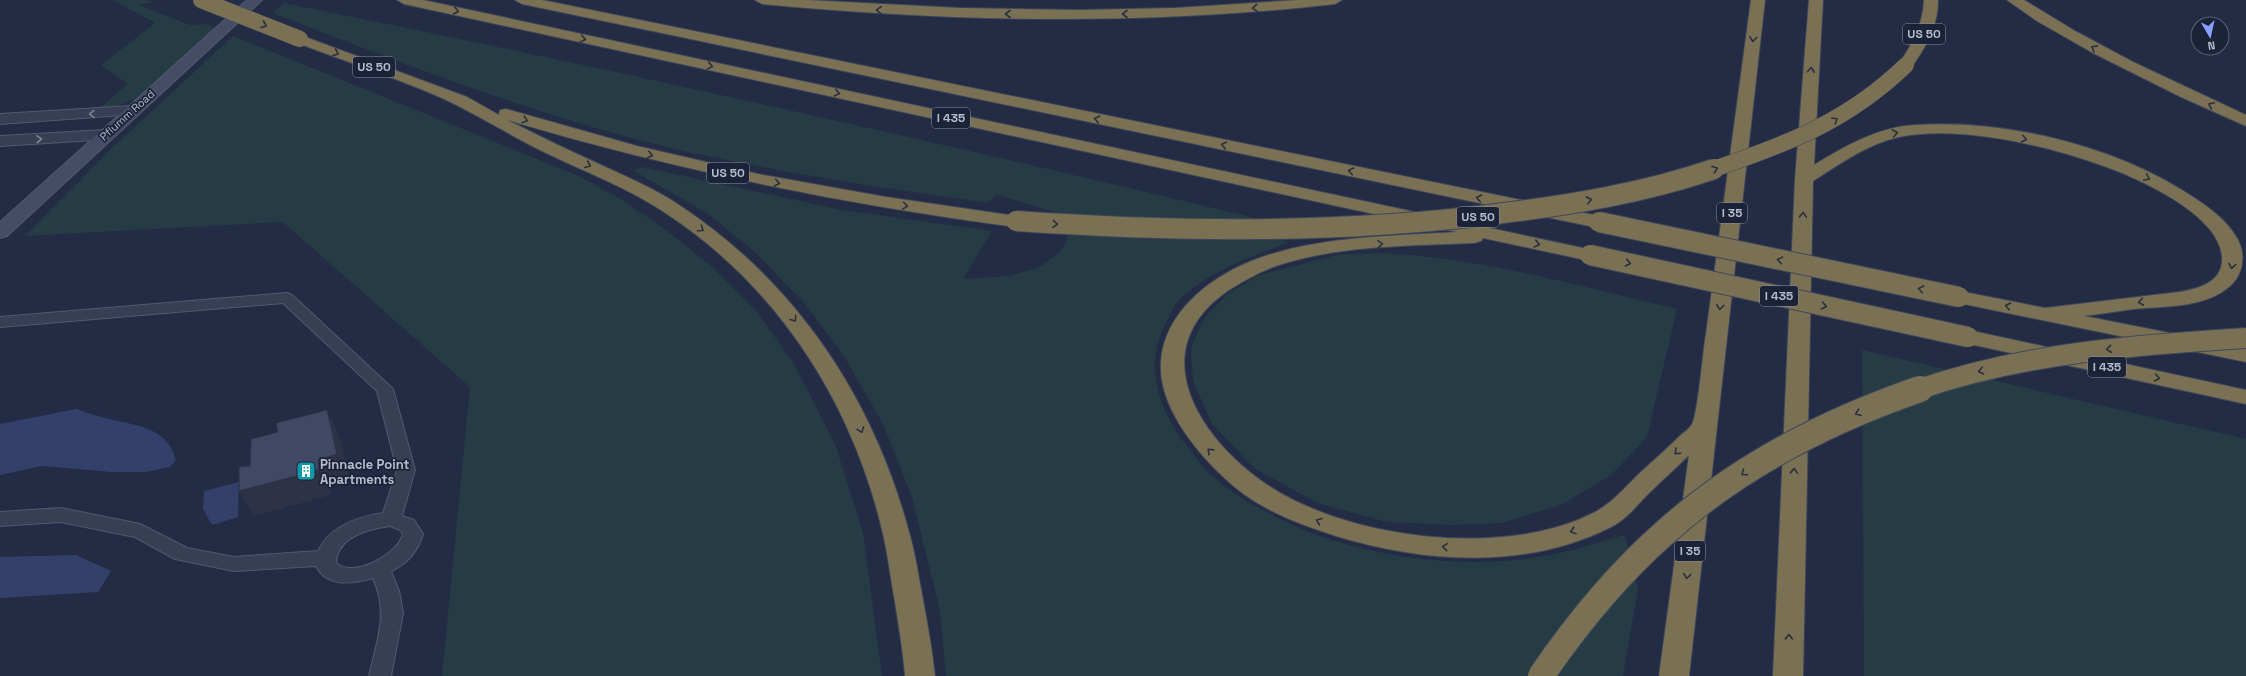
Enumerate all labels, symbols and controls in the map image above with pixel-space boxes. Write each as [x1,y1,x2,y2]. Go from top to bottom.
one-way arrow [1252,4,1258,13]
one-way arrow [876,5,882,14]
one-way arrow [452,7,459,15]
one-way arrow [1005,10,1011,18]
one-way arrow [1122,10,1128,18]
north arrow [2190,16,2230,56]
one-way arrow [260,20,267,28]
road number: US 50 [1903,24,1945,44]
one-way arrow [580,34,586,42]
one-way arrow [1749,36,1758,42]
text: N [2207,38,2216,53]
one-way arrow [2091,45,2098,53]
one-way arrow [333,48,340,56]
road number: US 50 [353,57,395,77]
one-way arrow [707,61,713,69]
one-way arrow [1807,67,1816,73]
street label: Pflumm Road [97,87,157,143]
one-way arrow [834,89,840,97]
one-way arrow [2207,102,2215,110]
road number: I 435 [932,108,970,128]
one-way arrow [89,109,95,118]
one-way arrow [521,115,528,124]
one-way arrow [1094,115,1100,123]
one-way arrow [1831,118,1838,125]
one-way arrow [1891,130,1898,138]
one-way arrow [36,134,42,143]
one-way arrow [2020,134,2027,142]
one-way arrow [1221,141,1227,150]
one-way arrow [647,151,653,159]
one-way arrow [584,160,592,168]
road number: US 50 [707,163,749,183]
one-way arrow [1711,165,1718,174]
one-way arrow [1348,168,1355,176]
one-way arrow [2143,173,2150,181]
one-way arrow [774,179,780,187]
one-way arrow [1476,194,1482,202]
one-way arrow [1586,197,1592,205]
one-way arrow [902,201,908,210]
road number: I 35 [1717,203,1747,223]
road number: US 50 [1457,207,1499,227]
one-way arrow [1798,212,1807,218]
one-way arrow [1052,219,1058,228]
one-way arrow [697,224,704,232]
one-way arrow [1377,239,1383,248]
one-way arrow [1534,239,1540,247]
one-way arrow [1777,256,1783,264]
one-way arrow [1625,259,1631,267]
one-way arrow [2228,263,2236,269]
one-way arrow [1918,285,1924,293]
road number: I 435 [1760,286,1798,306]
one-way arrow [2138,298,2144,307]
one-way arrow [1820,301,1827,309]
one-way arrow [2004,303,2011,311]
one-way arrow [1716,304,1725,310]
one-way arrow [790,314,797,321]
one-way arrow [2106,344,2112,353]
road number: I 435 [2088,357,2126,377]
one-way arrow [1978,367,1985,375]
one-way arrow [2154,373,2160,381]
one-way arrow [1855,408,1862,416]
one-way arrow [857,426,865,433]
one-way arrow [1207,448,1215,456]
one-way arrow [1674,448,1682,455]
place label: Pinnacle Point Apartments [320,456,410,488]
building icon: Pinnacle Point Apartments [295,460,317,482]
one-way arrow [1741,468,1748,476]
one-way arrow [1790,468,1799,474]
one-way arrow [1315,517,1322,525]
one-way arrow [1570,526,1577,535]
road number: I 35 [1675,541,1705,561]
one-way arrow [1442,543,1448,552]
one-way arrow [1683,573,1692,579]
one-way arrow [1785,634,1793,640]

